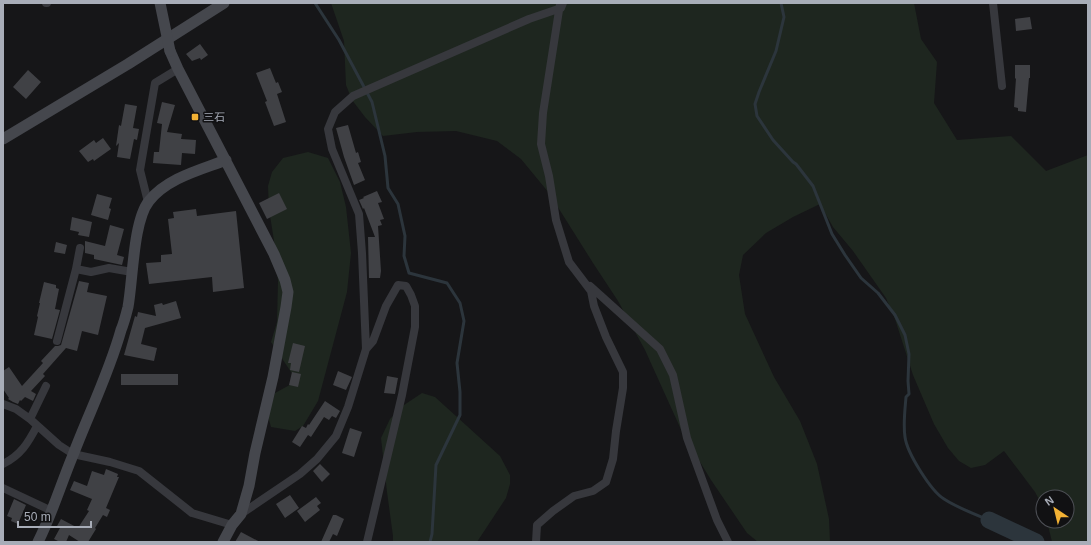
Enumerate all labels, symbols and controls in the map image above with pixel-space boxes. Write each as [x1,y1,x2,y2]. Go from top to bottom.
place label: 三石 [203,111,225,123]
marker: 三石 [190,112,200,122]
north arrow [1035,489,1075,529]
text: N [1043,494,1056,508]
scale bar [18,503,91,529]
text: 50 m [24,510,51,524]

